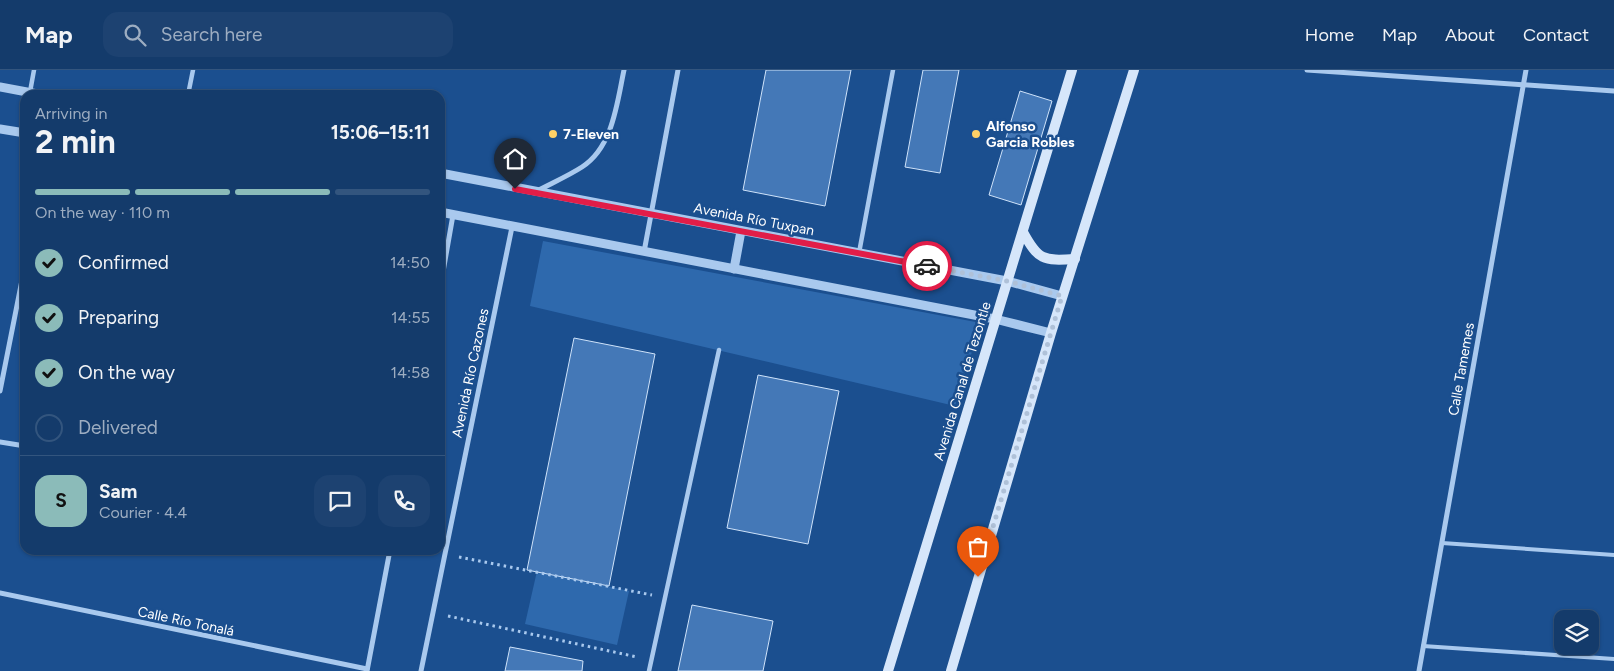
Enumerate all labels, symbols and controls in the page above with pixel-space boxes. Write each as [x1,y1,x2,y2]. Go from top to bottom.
search box [103,12,453,57]
text: Map [25,20,73,49]
icon: search [121,21,149,49]
text: Search here [161,23,262,46]
text: Home [1305,24,1354,46]
text: Map [1382,24,1417,46]
text: About [1445,24,1495,46]
text: Contact [1523,24,1589,46]
text: Arriving in [35,104,107,123]
place label: Alfonso Garcia Robles [986,118,1075,151]
text: 15:06–15:11 [331,121,430,144]
text: 2 min [35,123,116,161]
place label: 7-Eleven [563,126,619,143]
marker: 7-Eleven [547,128,559,140]
marker: Alfonso Garcia Robles [970,128,982,140]
pin [494,138,536,189]
icon: home [501,145,529,173]
street label: Avenida Río Tuxpan [692,199,816,240]
text: On the way · 110 m [35,203,170,222]
courier [902,241,952,291]
icon: check [35,249,63,277]
text: Confirmed [78,251,169,274]
icon: car [913,252,941,280]
text: 14:50 [390,253,430,272]
street label: Avenida Canal de Tezontle [930,299,995,463]
icon: check [35,304,63,332]
text: Preparing [78,306,159,329]
street label: Avenida Río Cazones [448,307,492,439]
text: 14:55 [391,308,430,327]
street label: Calle Tamemes [1445,321,1478,417]
icon: check [35,359,63,387]
text: On the way [78,361,175,384]
text: 14:58 [390,363,430,382]
text: Delivered [78,416,158,439]
button: chat [314,475,366,527]
button: phone [378,475,430,527]
text: Sam [99,480,137,503]
text: S [55,489,67,512]
text: Courier · 4.4 [99,503,187,522]
pin [957,526,999,577]
icon: bag [964,533,992,561]
street label: Calle Río Tonalá [136,603,236,640]
map controls [1554,610,1599,655]
button: layers [1554,610,1599,655]

